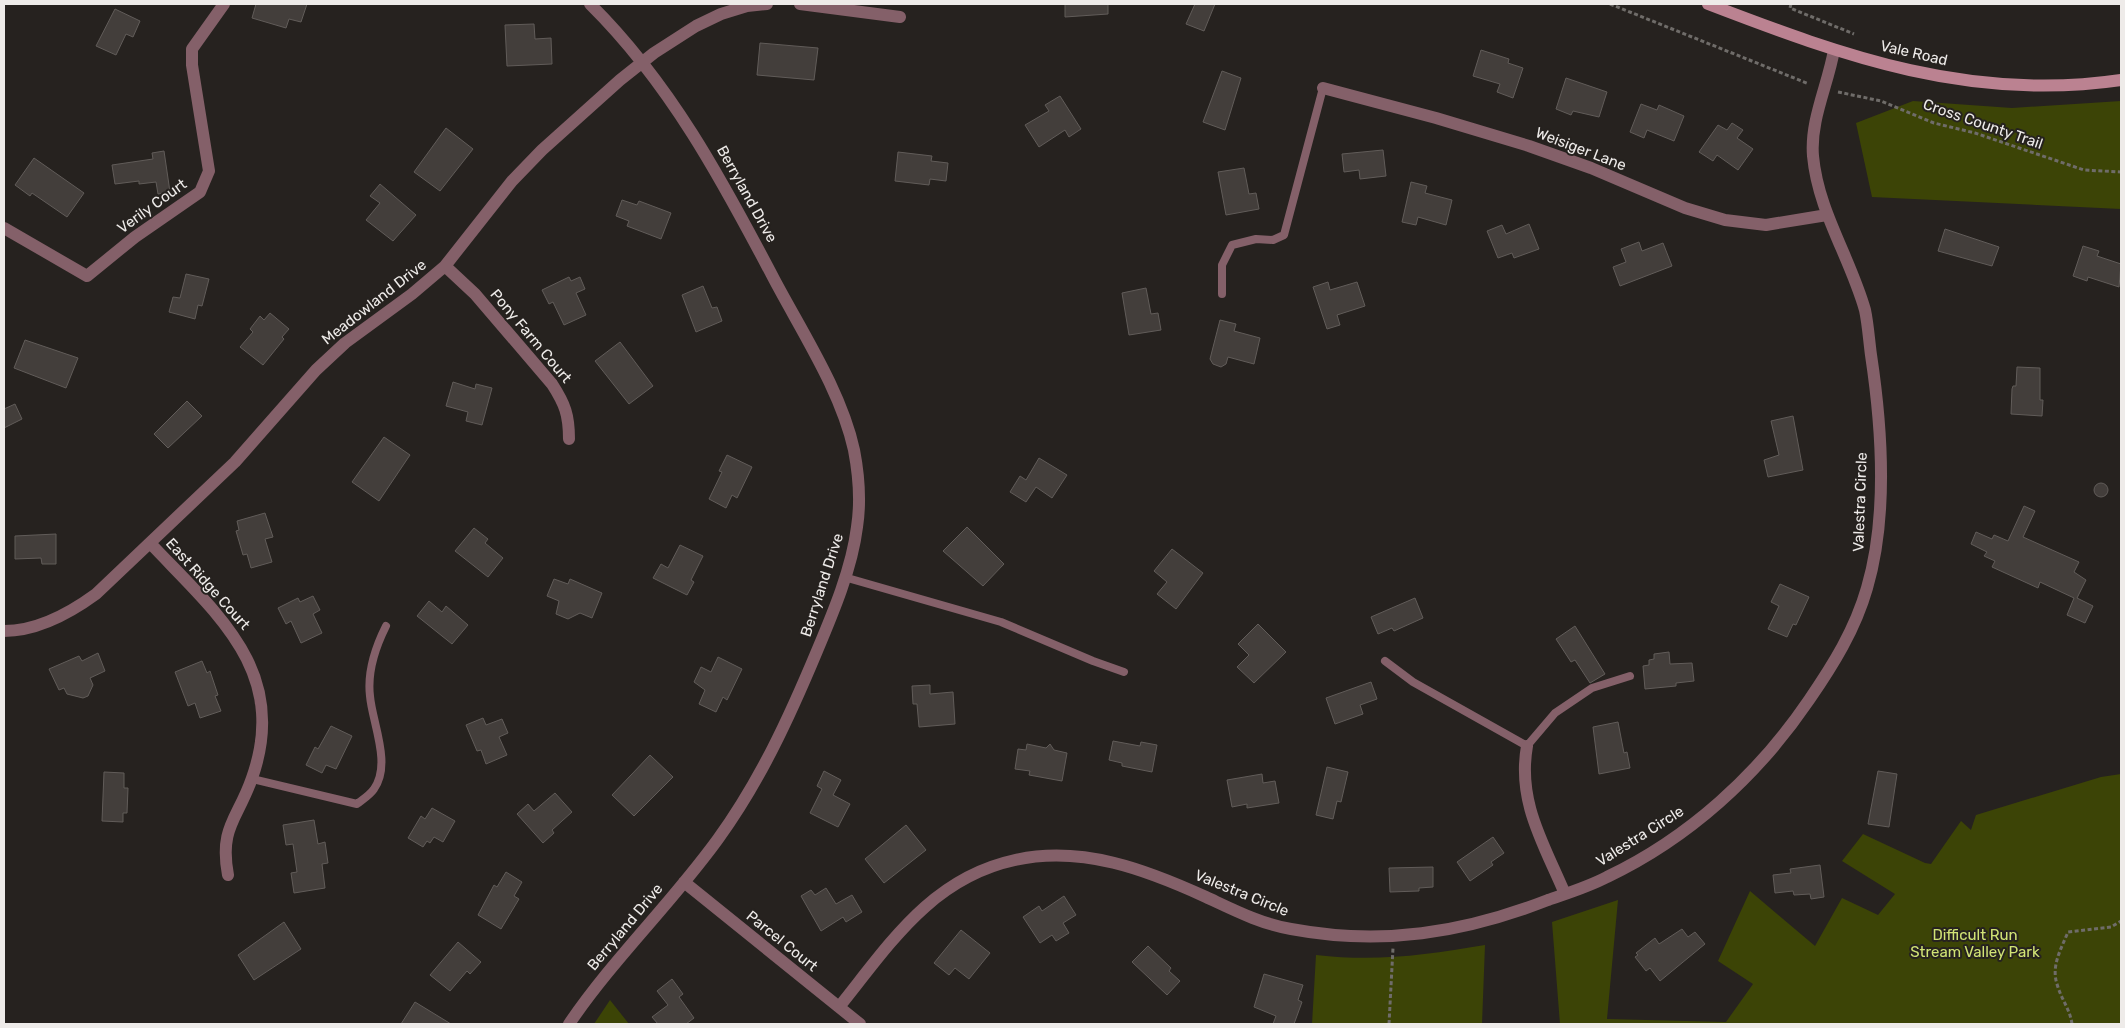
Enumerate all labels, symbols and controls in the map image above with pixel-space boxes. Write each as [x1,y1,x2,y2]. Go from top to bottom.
street label: Vale Road [1879,37,1949,69]
street label: Cross County Trail [1921,95,2045,153]
street label: Weisiger Lane [1533,123,1629,175]
street label: Berryland Drive [713,142,781,246]
street label: Verily Court [114,175,190,237]
street label: Meadowland Drive [318,256,430,348]
street label: Pony Farm Court [486,285,576,387]
street label: Valestra Circle [1849,452,1871,552]
street label: Berryland Drive [797,531,847,639]
street label: East Ridge Court [162,534,254,634]
street label: Valestra Circle [1593,802,1687,870]
street label: Valestra Circle [1192,866,1292,920]
street label: Berryland Drive [583,880,667,974]
street label: Parcel Court [743,907,821,975]
park label: Difficult Run Stream Valley Park [1910,926,2040,961]

